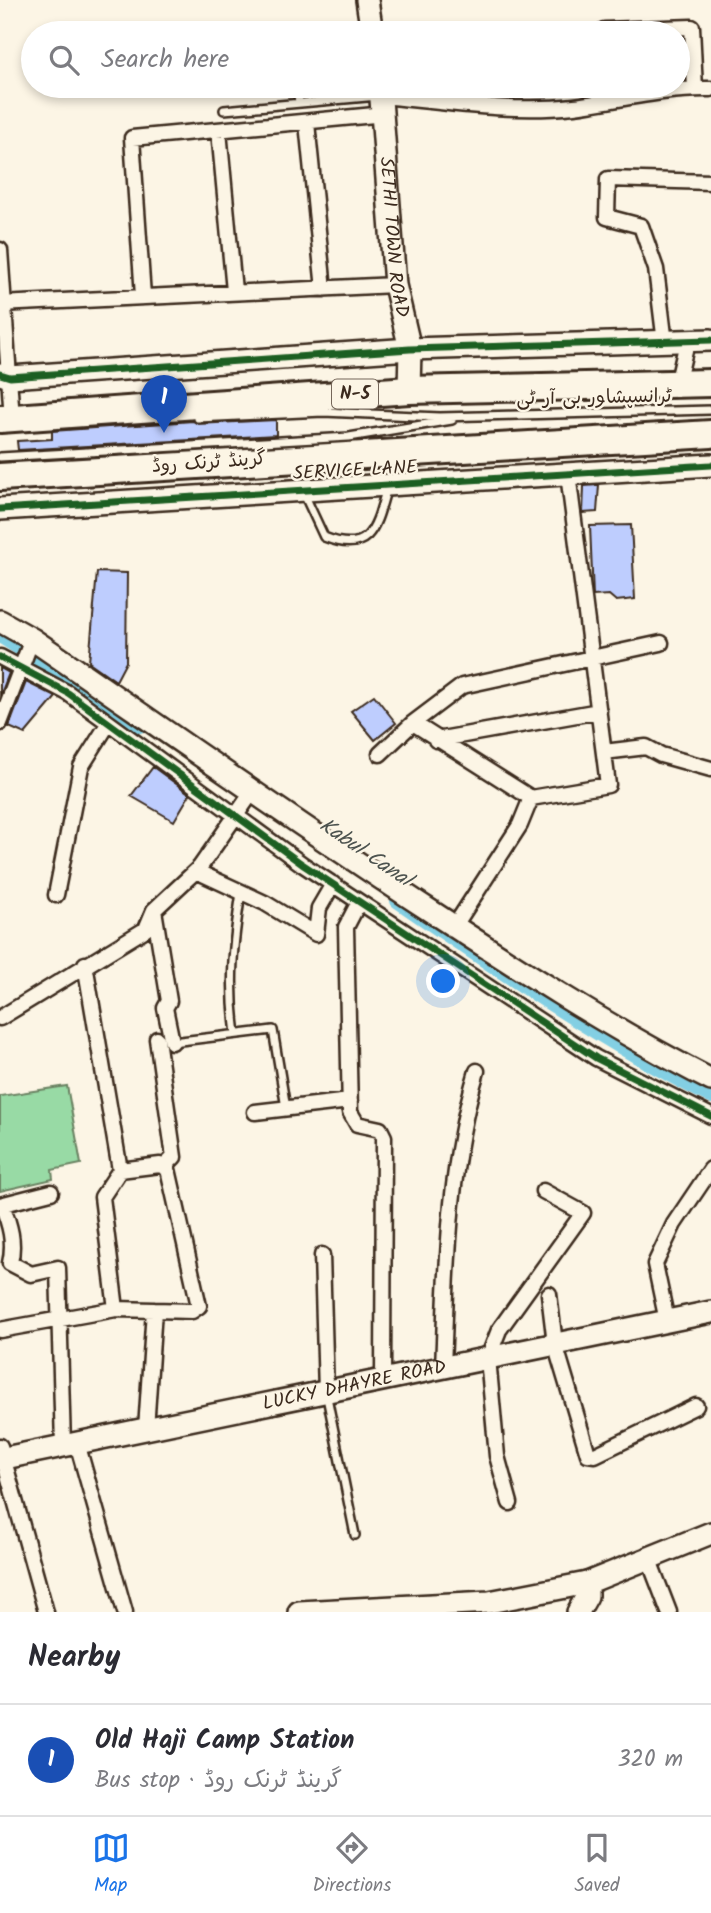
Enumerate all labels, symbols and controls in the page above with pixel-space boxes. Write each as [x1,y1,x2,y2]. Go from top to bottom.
search box [21,21,690,98]
text: Search here [101,39,229,81]
icon: search [45,41,83,79]
street label: SETHI TOWN ROAD [370,156,417,321]
pin: 1 [141,375,187,433]
road number: N-5 [332,380,378,408]
street label: ٹرانسپشاور بی آر ٹی [516,382,672,414]
street label: گرینڈ ٹرنک روڈ [151,444,267,482]
street label: SERVICE LANE [292,453,419,489]
water label: Kabul Canal [312,810,421,898]
your location [426,964,460,998]
street label: LUCKY DHAYRE ROAD [260,1352,449,1419]
text: Nearby [28,1634,120,1682]
text: Old Haji Camp Station [95,1720,354,1762]
text: 1 [48,1742,54,1778]
text: 320 m [617,1742,683,1778]
text: Bus stop · گرینڈ ٹرنک روڈ [95,1763,342,1799]
tab: Map [92,1829,130,1901]
tab: Directions [313,1829,391,1901]
tab: Saved [574,1829,619,1901]

